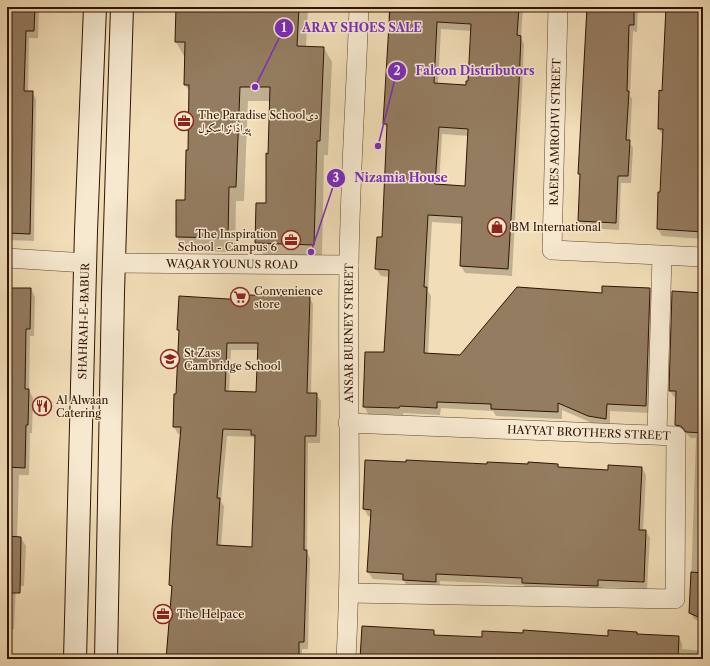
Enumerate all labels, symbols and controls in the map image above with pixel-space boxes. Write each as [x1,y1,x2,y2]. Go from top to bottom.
callout: ARAY SHOES SALE [274,16,431,40]
text: 1 [281,20,287,35]
text: ARAY SHOES SALE [301,20,422,35]
street label: RAEES AMROHVI STREET [547,57,563,206]
callout: Falcon Distributors [387,59,542,83]
text: 2 [393,63,401,78]
text: Falcon Distributors [415,63,535,78]
place label: The Paradise Schoolدی پیراڈائز اسکول [198,108,319,136]
office icon: The Paradise Schoolدی پیراڈائز اسکول [173,110,195,132]
callout: Nizamia House [326,166,456,190]
text: 3 [333,170,340,185]
text: Nizamia House [354,170,448,185]
shop icon: BM International [486,216,508,238]
place label: BM International [511,220,602,234]
place label: The Inspiration School - Campus 6 [178,227,278,254]
office icon: The Inspiration School - Campus 6 [280,229,302,251]
street label: WAQAR YOUNUS ROAD [165,256,298,272]
street label: SHAHRAH-E-BABUR [75,262,92,379]
street label: ANSAR BURNEY STREET [342,262,356,404]
place label: Convenience store [254,284,323,311]
supermarket icon: Convenience store [229,286,251,308]
place label: St Zass Cambridge School [184,346,281,373]
school or university icon: St Zass Cambridge School [159,348,181,370]
place label: Al Alwaan Catering [55,393,109,420]
restaurant icon: Al Alwaan Catering [31,395,53,417]
street label: HAYYAT BROTHERS STREET [507,422,672,443]
office icon: The Helpace [152,603,174,625]
place label: The Helpace [177,607,244,621]

